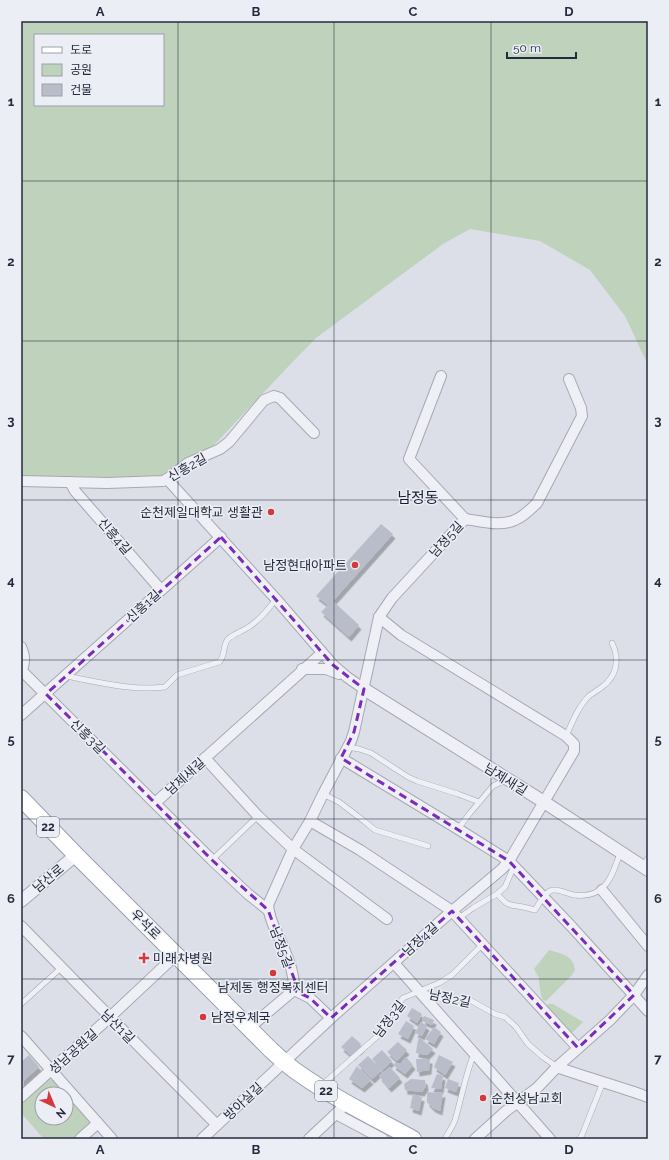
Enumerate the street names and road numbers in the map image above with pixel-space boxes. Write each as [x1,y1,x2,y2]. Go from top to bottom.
street label: 신흥2길 [165,450,209,485]
street label: 신흥4길 [95,515,134,557]
street label: 남정5길 [426,518,466,560]
street label: 신흥1길 [123,587,164,626]
street label: 신흥3길 [67,716,108,757]
street label: 남제새길 [163,755,208,798]
street label: 남제새길 [481,760,530,798]
road number: 22 [37,817,59,837]
street label: 남산로 [30,861,67,896]
street label: 우석로 [128,906,164,942]
street label: 남정4길 [399,919,441,959]
street label: 남정5길 [267,924,296,970]
street label: 남정2길 [427,987,472,1010]
street label: 남정3길 [371,998,408,1041]
street label: 남산1길 [98,1006,138,1046]
street label: 성남공원길 [46,1026,101,1077]
street label: 방아실길 [221,1080,266,1123]
road number: 22 [315,1081,337,1101]

